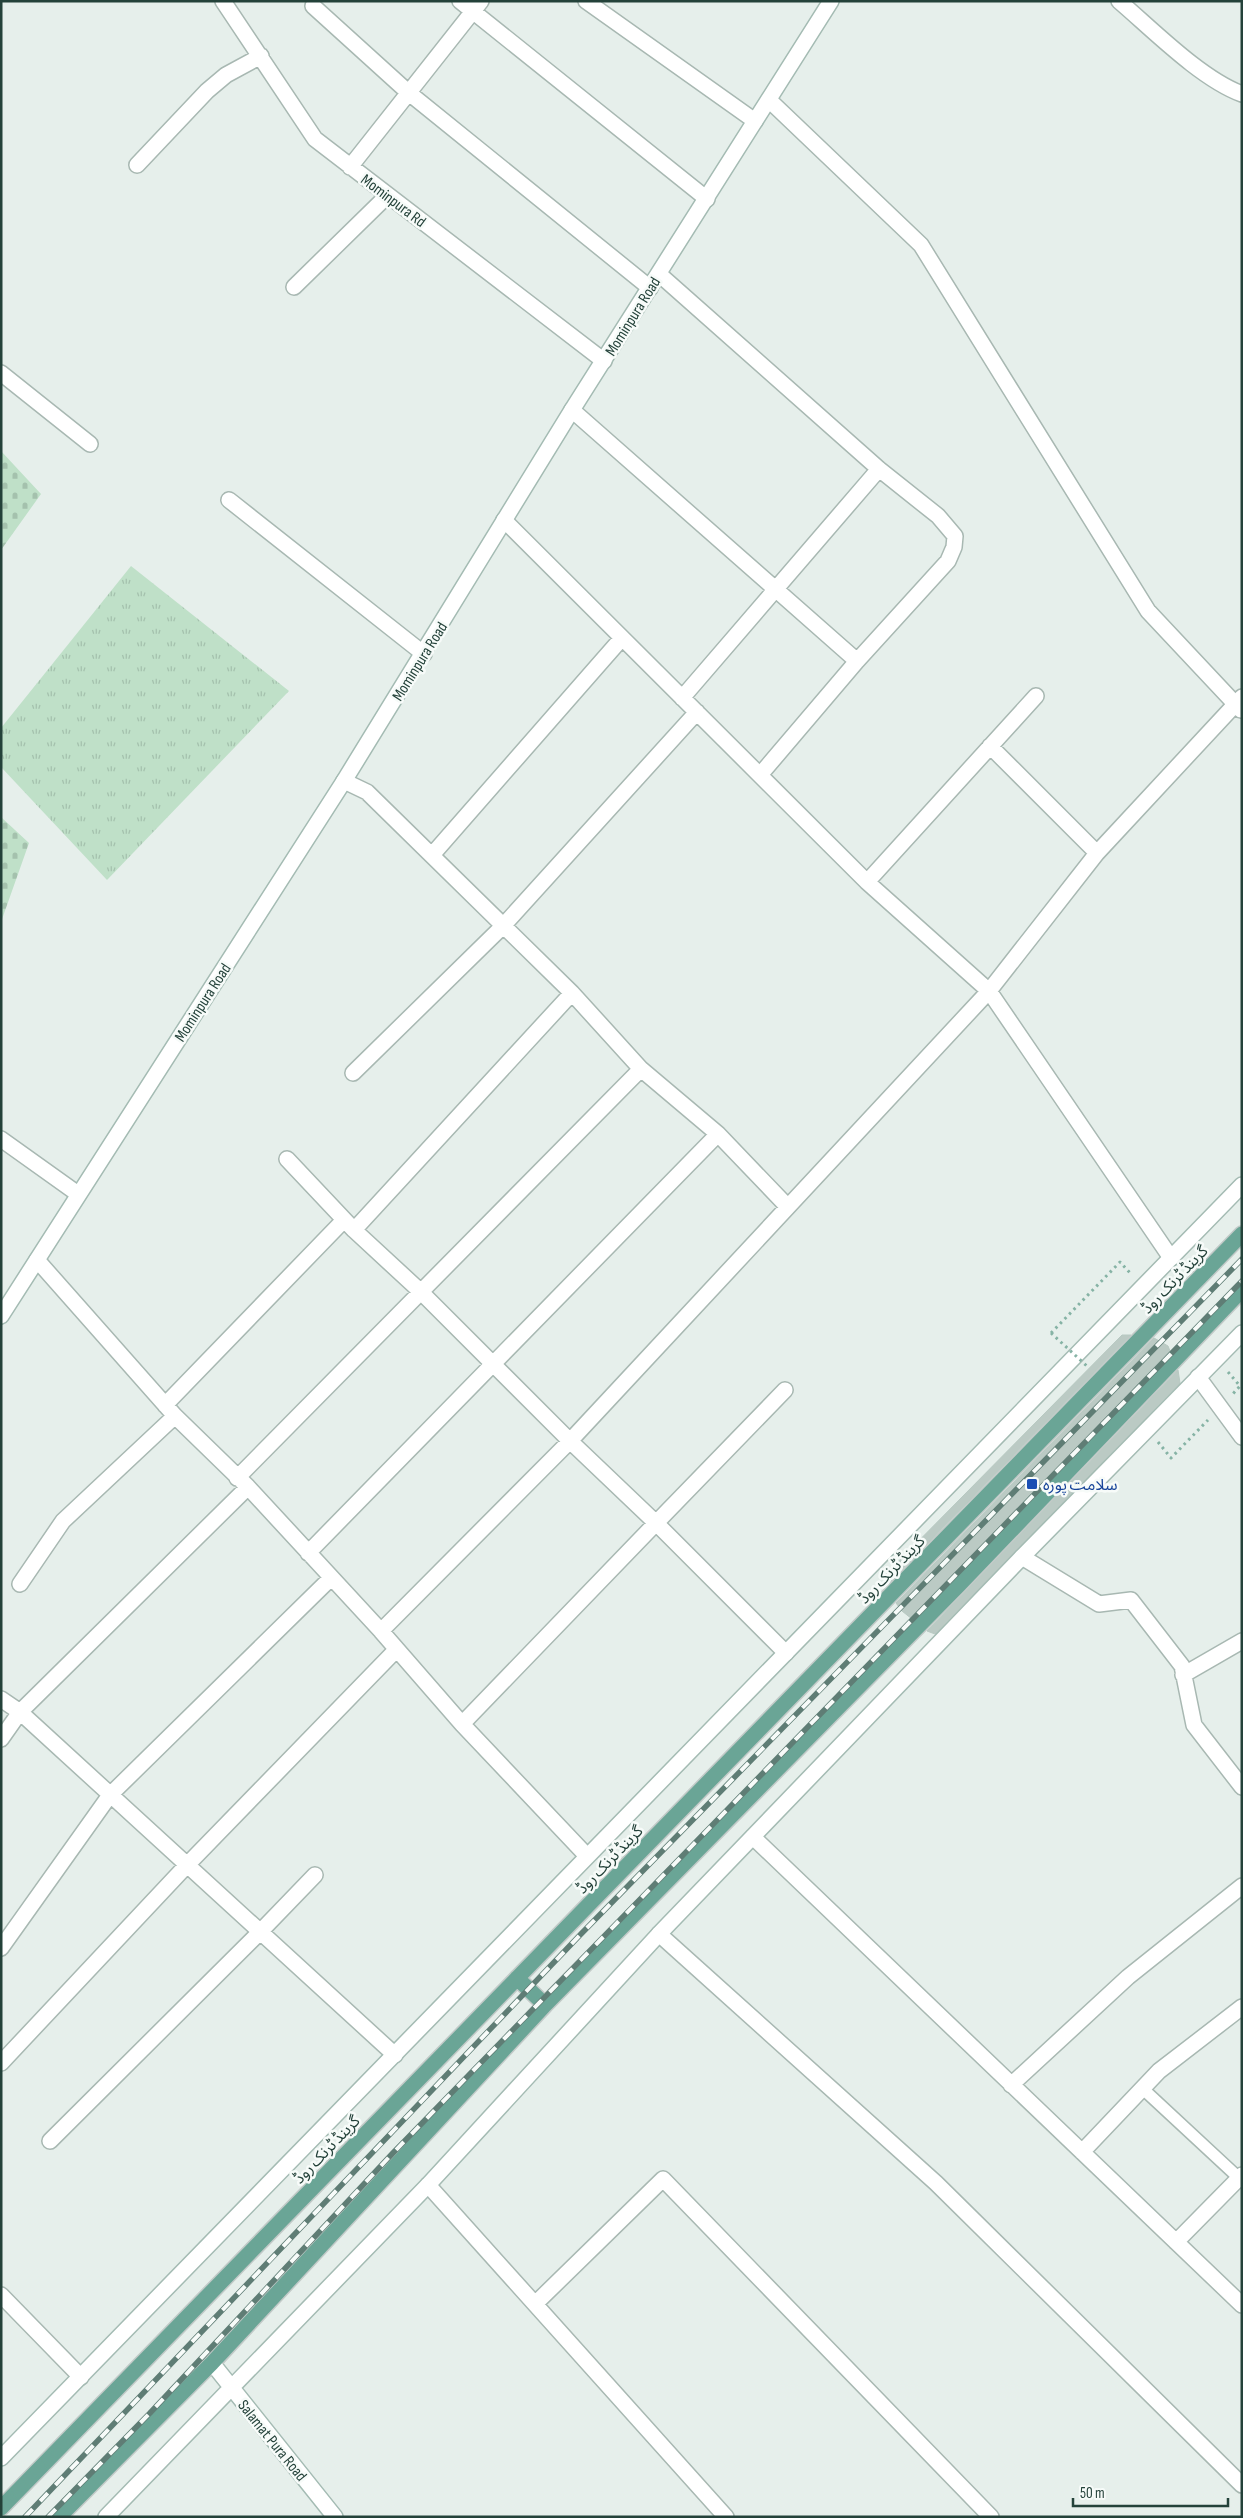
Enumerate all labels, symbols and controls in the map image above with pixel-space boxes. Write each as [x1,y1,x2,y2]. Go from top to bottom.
street label: Mominpura Rd [357,171,429,232]
street label: Mominpura Road [602,274,665,360]
street label: Mominpura Road [389,619,452,705]
street label: Mominpura Road [171,960,236,1045]
street label: گرینڈ ٹرنک روڈ [1138,1241,1213,1318]
place label: سلامت پورہ [1043,1476,1118,1495]
marker: سلامت پورہ [1025,1477,1039,1491]
street label: گرینڈ ٹرنک روڈ [855,1531,930,1608]
street label: گرینڈ ٹرنک روڈ [573,1821,648,1898]
street label: گرینڈ ٹرنک روڈ [290,2111,365,2188]
street label: Salamat Pura Road [233,2396,310,2485]
scale bar [1073,2476,1228,2508]
text: 50 m [1080,2484,1105,2503]

